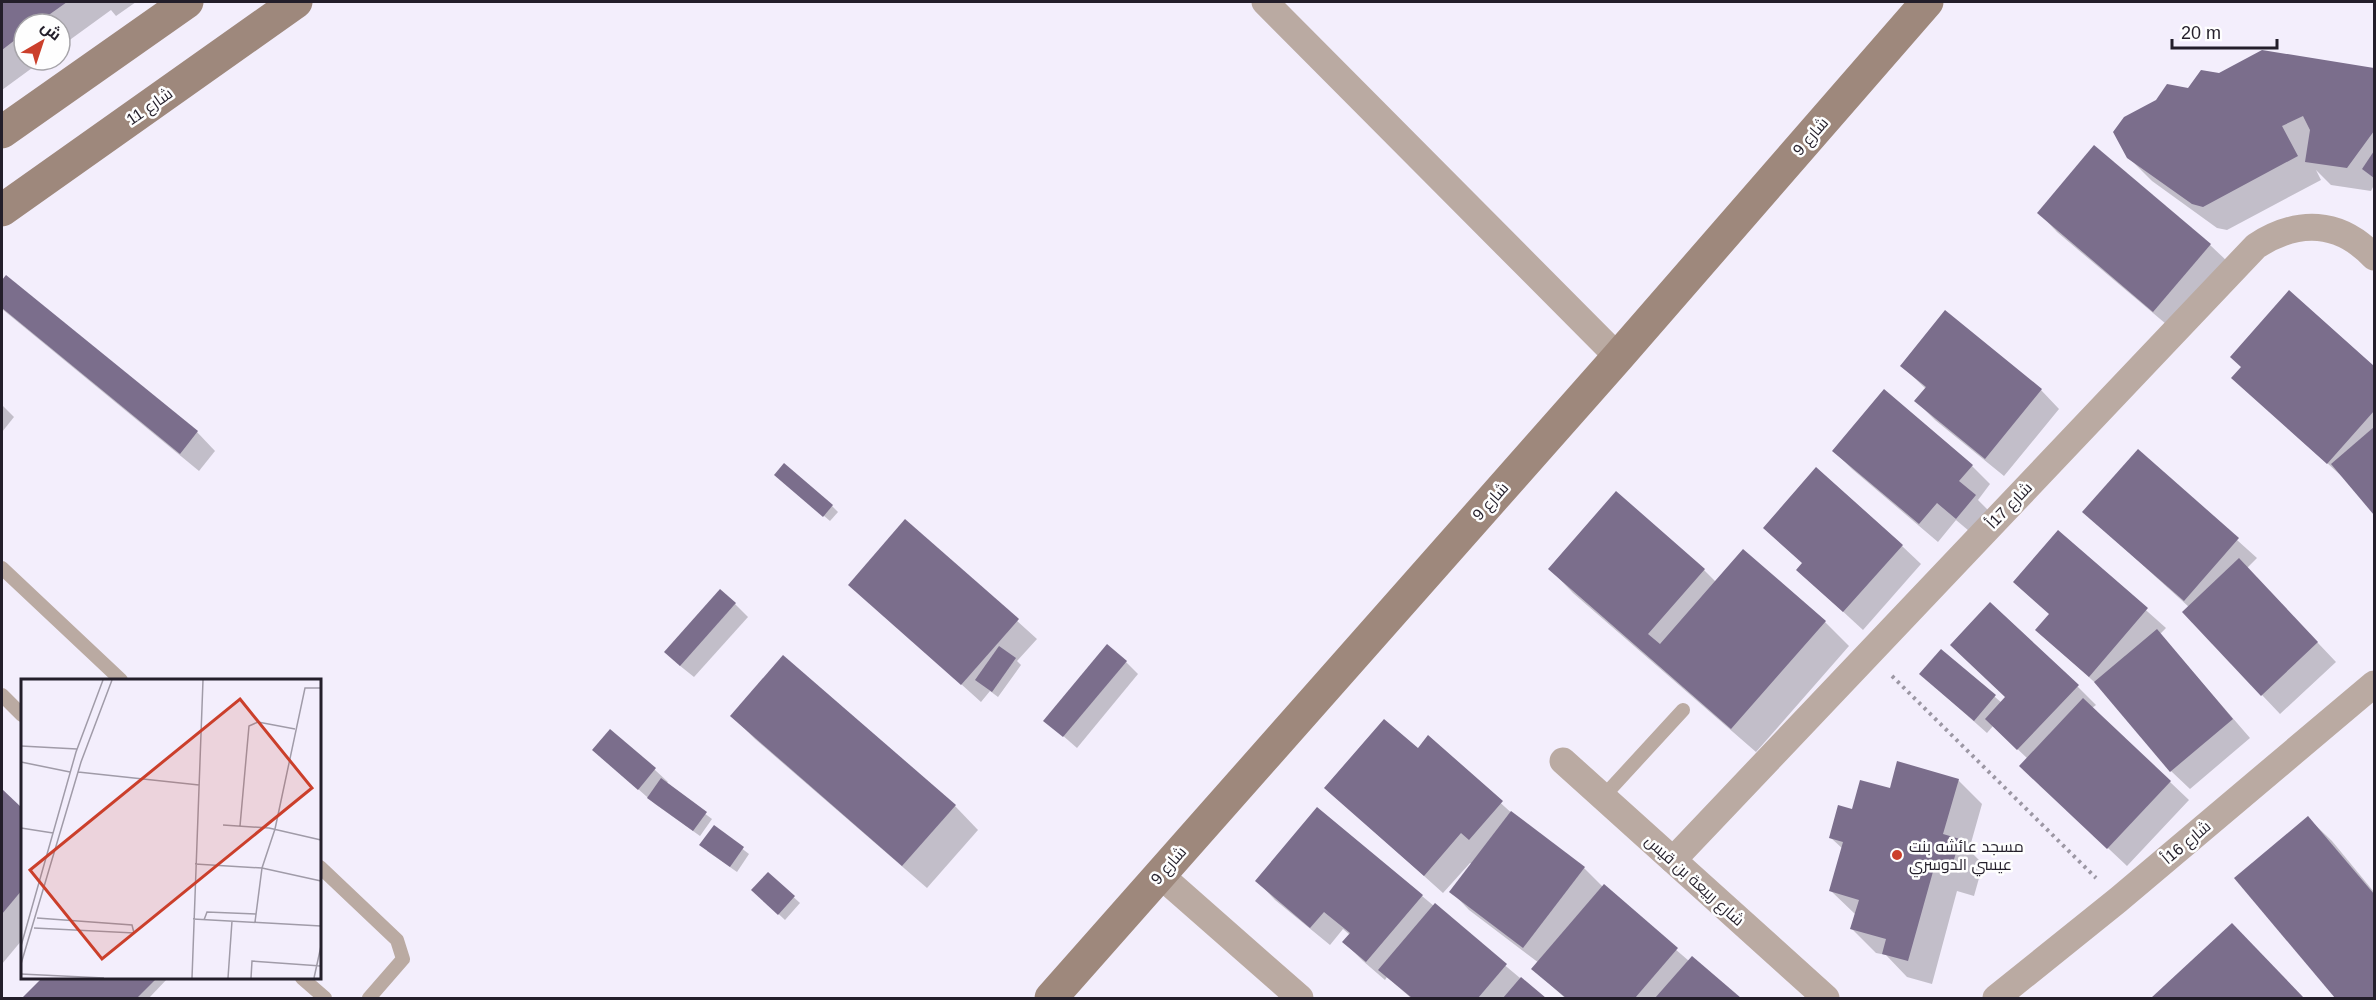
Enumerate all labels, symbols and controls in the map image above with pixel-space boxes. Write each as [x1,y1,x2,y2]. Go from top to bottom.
north arrow [12,12,72,72]
scale bar [2172,12,2277,50]
text: ش [37,18,64,45]
text: 20 m [2181,23,2221,43]
street label: شارع 11 [123,85,177,131]
street label: شارع 9 [1789,114,1834,161]
street label: شارع 17أ [1983,478,2038,534]
street label: شارع 9 [1469,479,1514,526]
inset map [21,679,321,979]
street label: شارع 16أ [2158,817,2216,870]
street label: شارع ربيعة بن قيس [1640,832,1747,931]
place label: مسجد عائشه بنت عيسي الدوسري [1909,838,2024,878]
street label: شارع 9 [1147,843,1192,890]
marker: مسجد عائشه بنت عيسي الدوسري [1890,848,1904,862]

